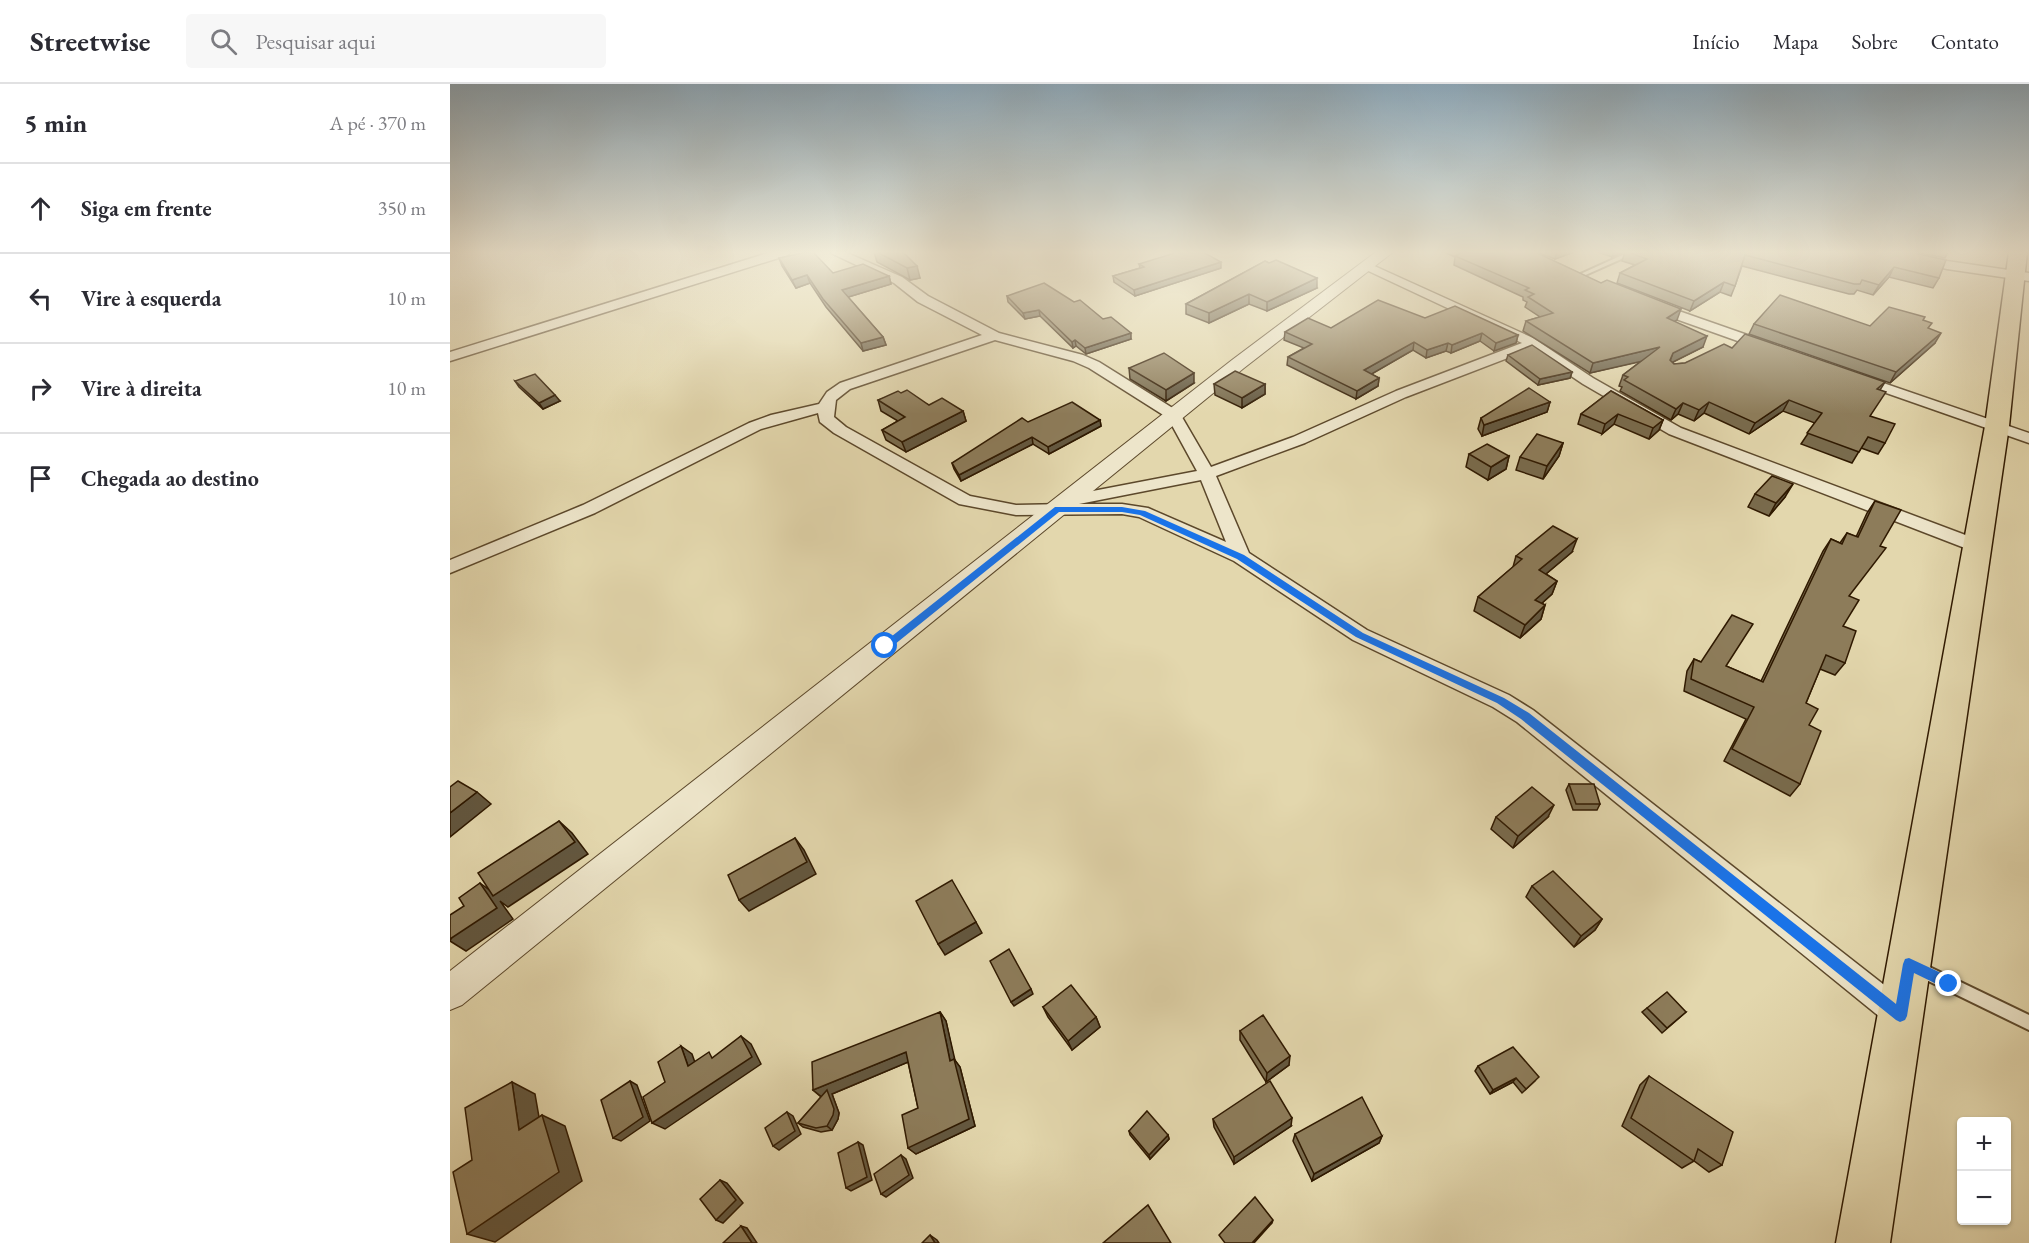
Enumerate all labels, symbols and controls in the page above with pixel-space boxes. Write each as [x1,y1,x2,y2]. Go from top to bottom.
search box [186,14,606,68]
text: Streetwise [30,23,150,59]
icon: search [207,25,240,58]
text: Pesquisar aqui [255,27,376,56]
text: Início [1692,28,1740,55]
text: Mapa [1773,28,1818,55]
text: Sobre [1851,28,1898,55]
text: Contato [1931,28,1999,55]
text: 5 min [24,106,87,140]
text: A pé · 370 m [330,110,426,136]
icon: ahead [24,192,57,225]
text: Siga em frente [81,194,212,223]
text: 350 m [378,195,426,221]
icon: left [24,282,57,315]
text: Vire à esquerda [81,284,221,313]
text: 10 m [387,285,426,311]
icon: right [24,372,57,405]
text: Vire à direita [81,374,202,403]
text: 10 m [387,375,426,401]
icon: arrive [24,462,57,495]
text: Chegada ao destino [81,464,259,493]
route start [871,632,897,658]
route end [1935,970,1961,996]
map controls [1957,1117,2011,1225]
button: + [1957,1117,2011,1171]
button: − [1957,1171,2011,1225]

